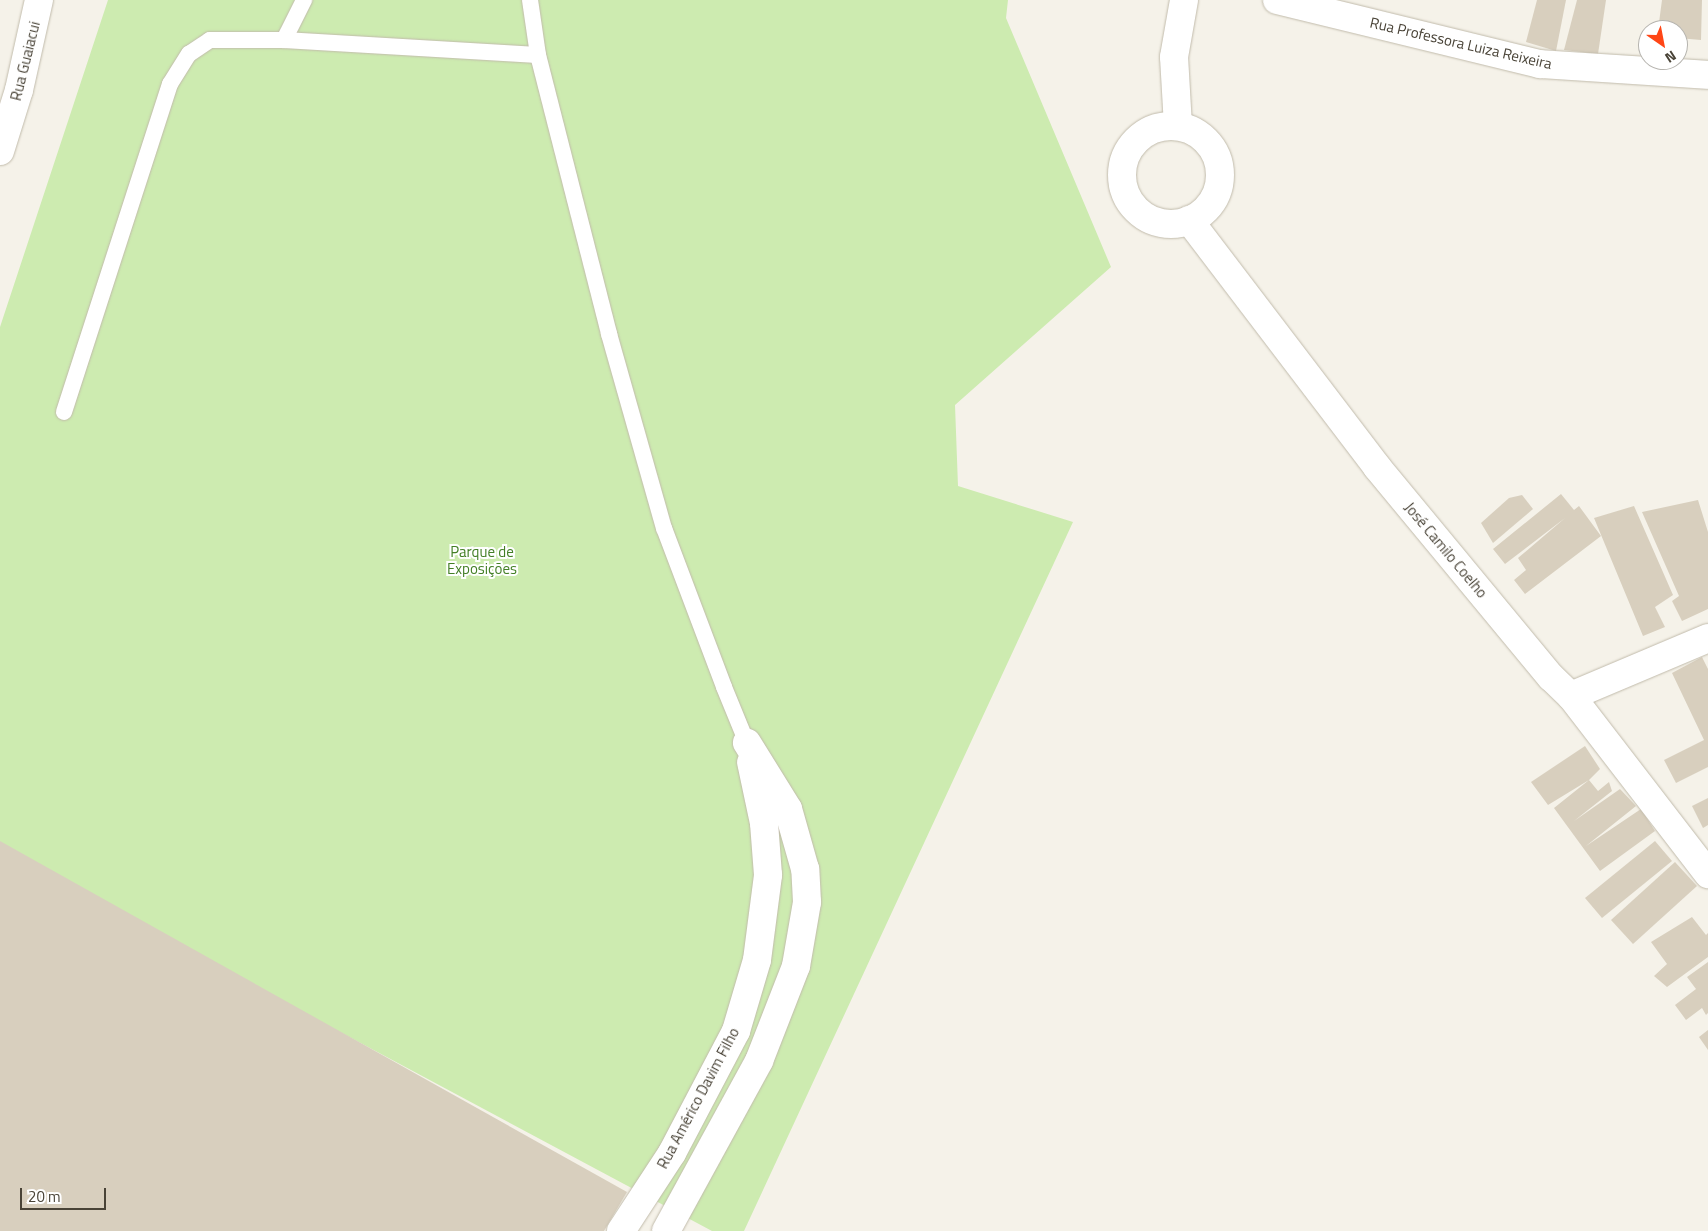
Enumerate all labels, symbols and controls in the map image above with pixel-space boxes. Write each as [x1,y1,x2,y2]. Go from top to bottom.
street label: Rua Professora Luiza Reixeira [1368,13,1554,73]
street label: Rua Guaiacui [6,19,44,103]
north arrow [1638,20,1688,70]
text: N [1661,46,1681,69]
street label: José Camilo Coelho [1401,499,1491,601]
park label: Parque de Exposições [447,542,517,577]
street label: Rua Américo Davim Filho [653,1024,743,1172]
scale bar [22,1178,109,1210]
text: 20 m [28,1185,61,1208]

